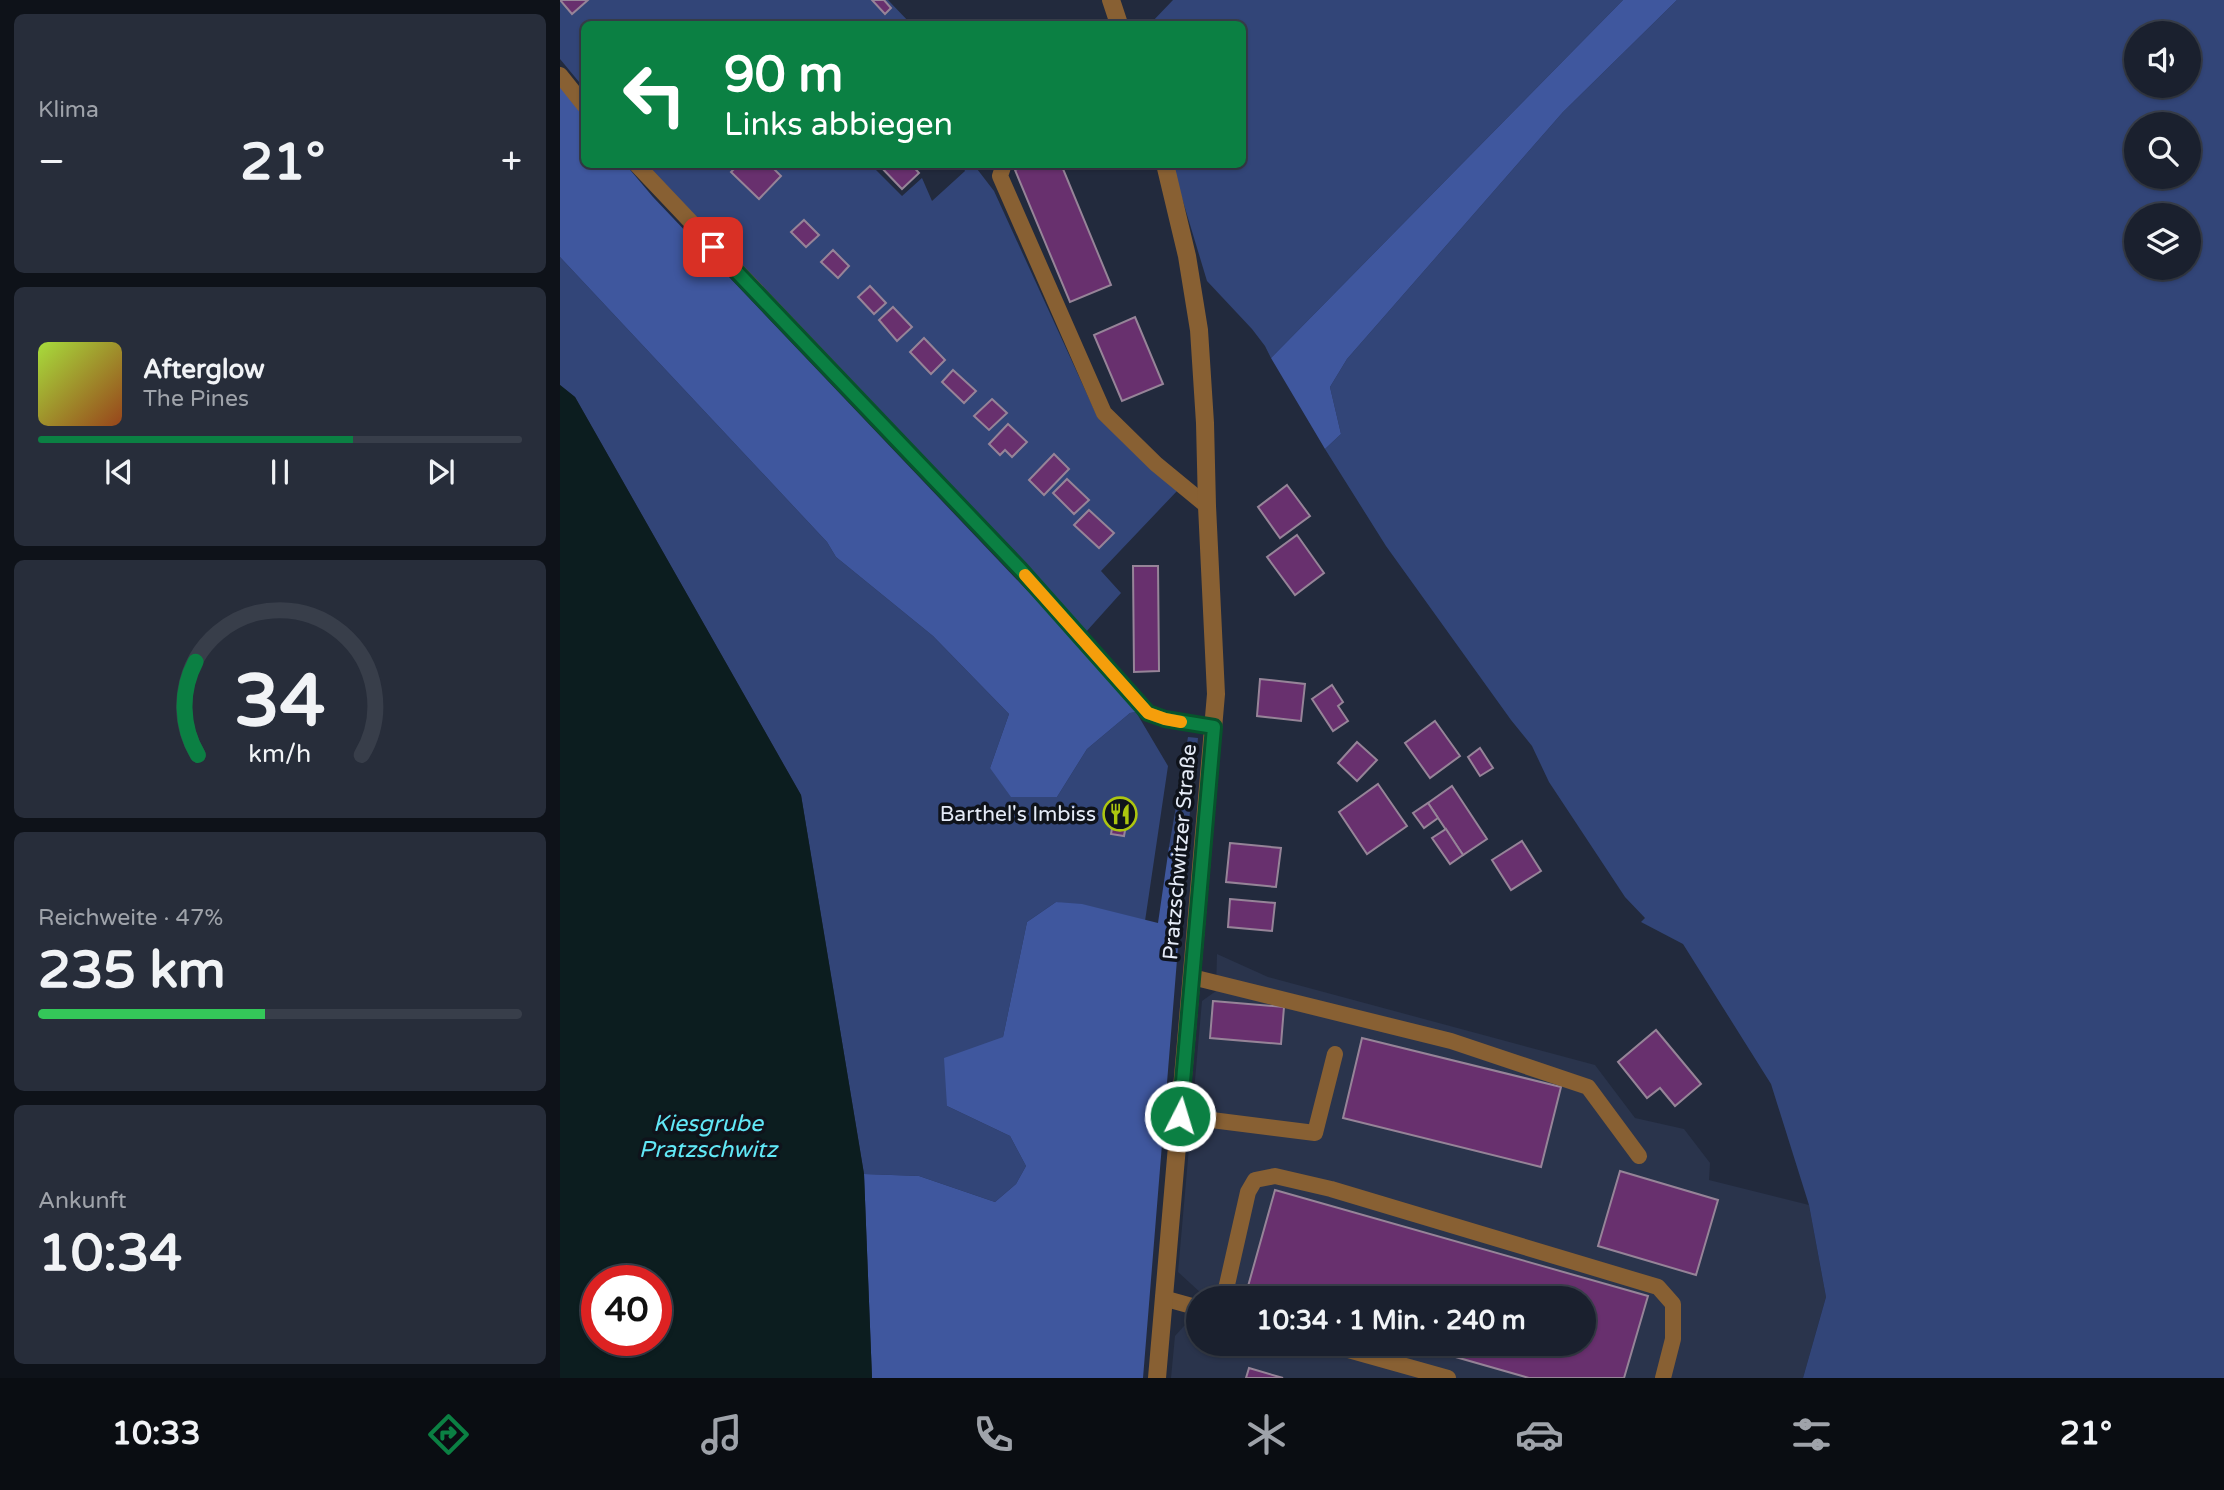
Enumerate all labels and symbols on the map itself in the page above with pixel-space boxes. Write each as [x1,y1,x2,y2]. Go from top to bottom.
pin [683,217,743,277]
street label: Pratzschwitzer Straße [1158,743,1202,961]
restaurant icon: Barthel's Imbiss [1101,795,1139,833]
place label: Barthel's Imbiss [940,802,1096,827]
position arrow [1143,1079,1217,1153]
water label: Kiesgrube Pratzschwitz [639,1110,780,1164]
speed limit sign: 40 [581,1265,672,1356]

